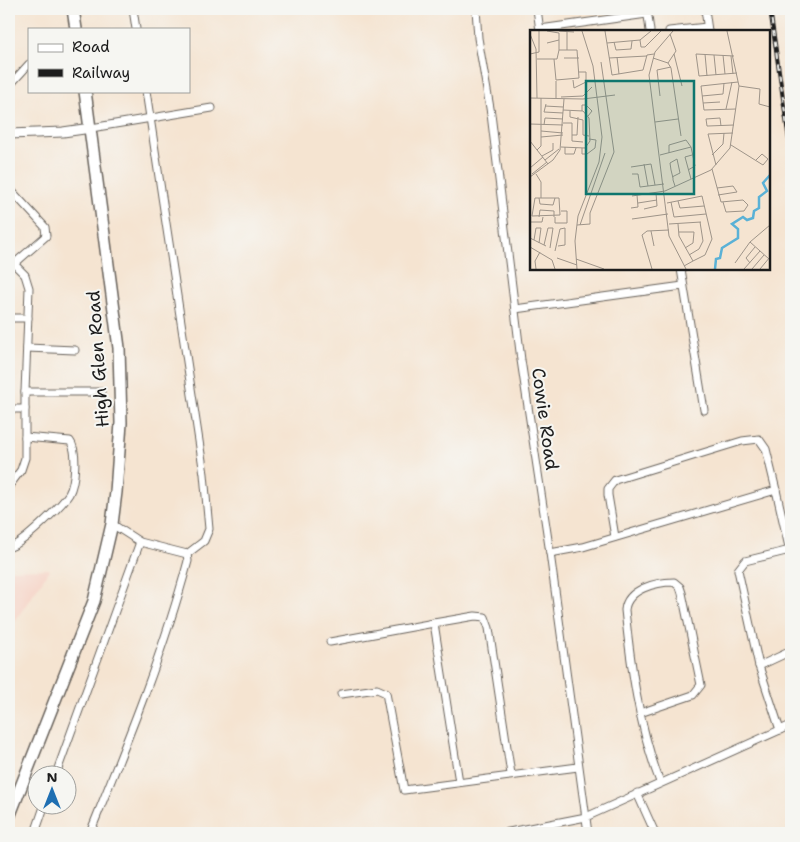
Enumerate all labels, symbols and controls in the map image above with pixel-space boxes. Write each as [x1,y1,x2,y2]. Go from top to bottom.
legend [28,28,190,92]
inset map [530,30,770,270]
text: Road [72,37,110,57]
text: Railway [72,63,130,83]
street label: High Glen Road [81,290,115,428]
street label: Cowie Road [526,366,564,472]
north arrow [28,764,78,814]
text: N [46,768,58,786]

